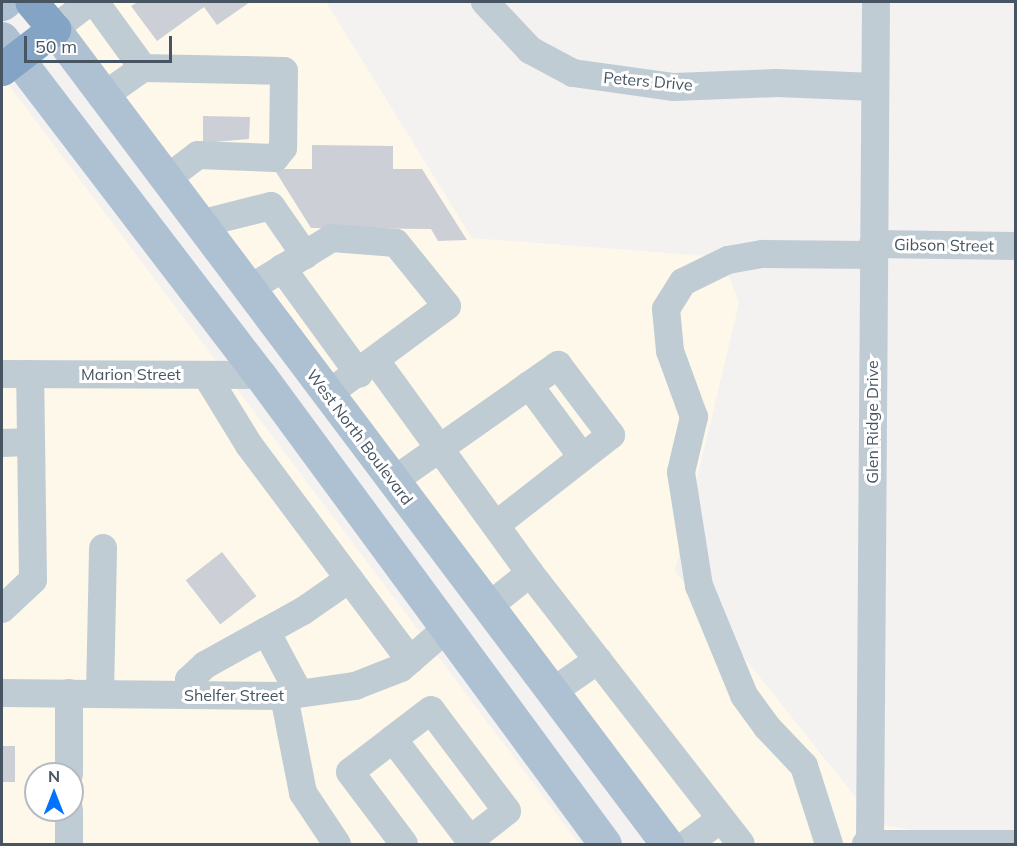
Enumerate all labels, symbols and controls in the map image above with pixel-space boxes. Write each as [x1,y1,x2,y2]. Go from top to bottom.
scale bar [27,24,176,62]
text: 50 m [35,35,77,58]
street label: Peters Drive [603,68,693,94]
street label: Gibson Street [894,235,994,255]
street label: Glen Ridge Drive [862,360,882,484]
street label: Marion Street [81,364,181,384]
street label: West North Boulevard [303,366,417,508]
street label: Shelfer Street [184,685,284,705]
north arrow [24,762,84,822]
text: N [48,766,60,786]

